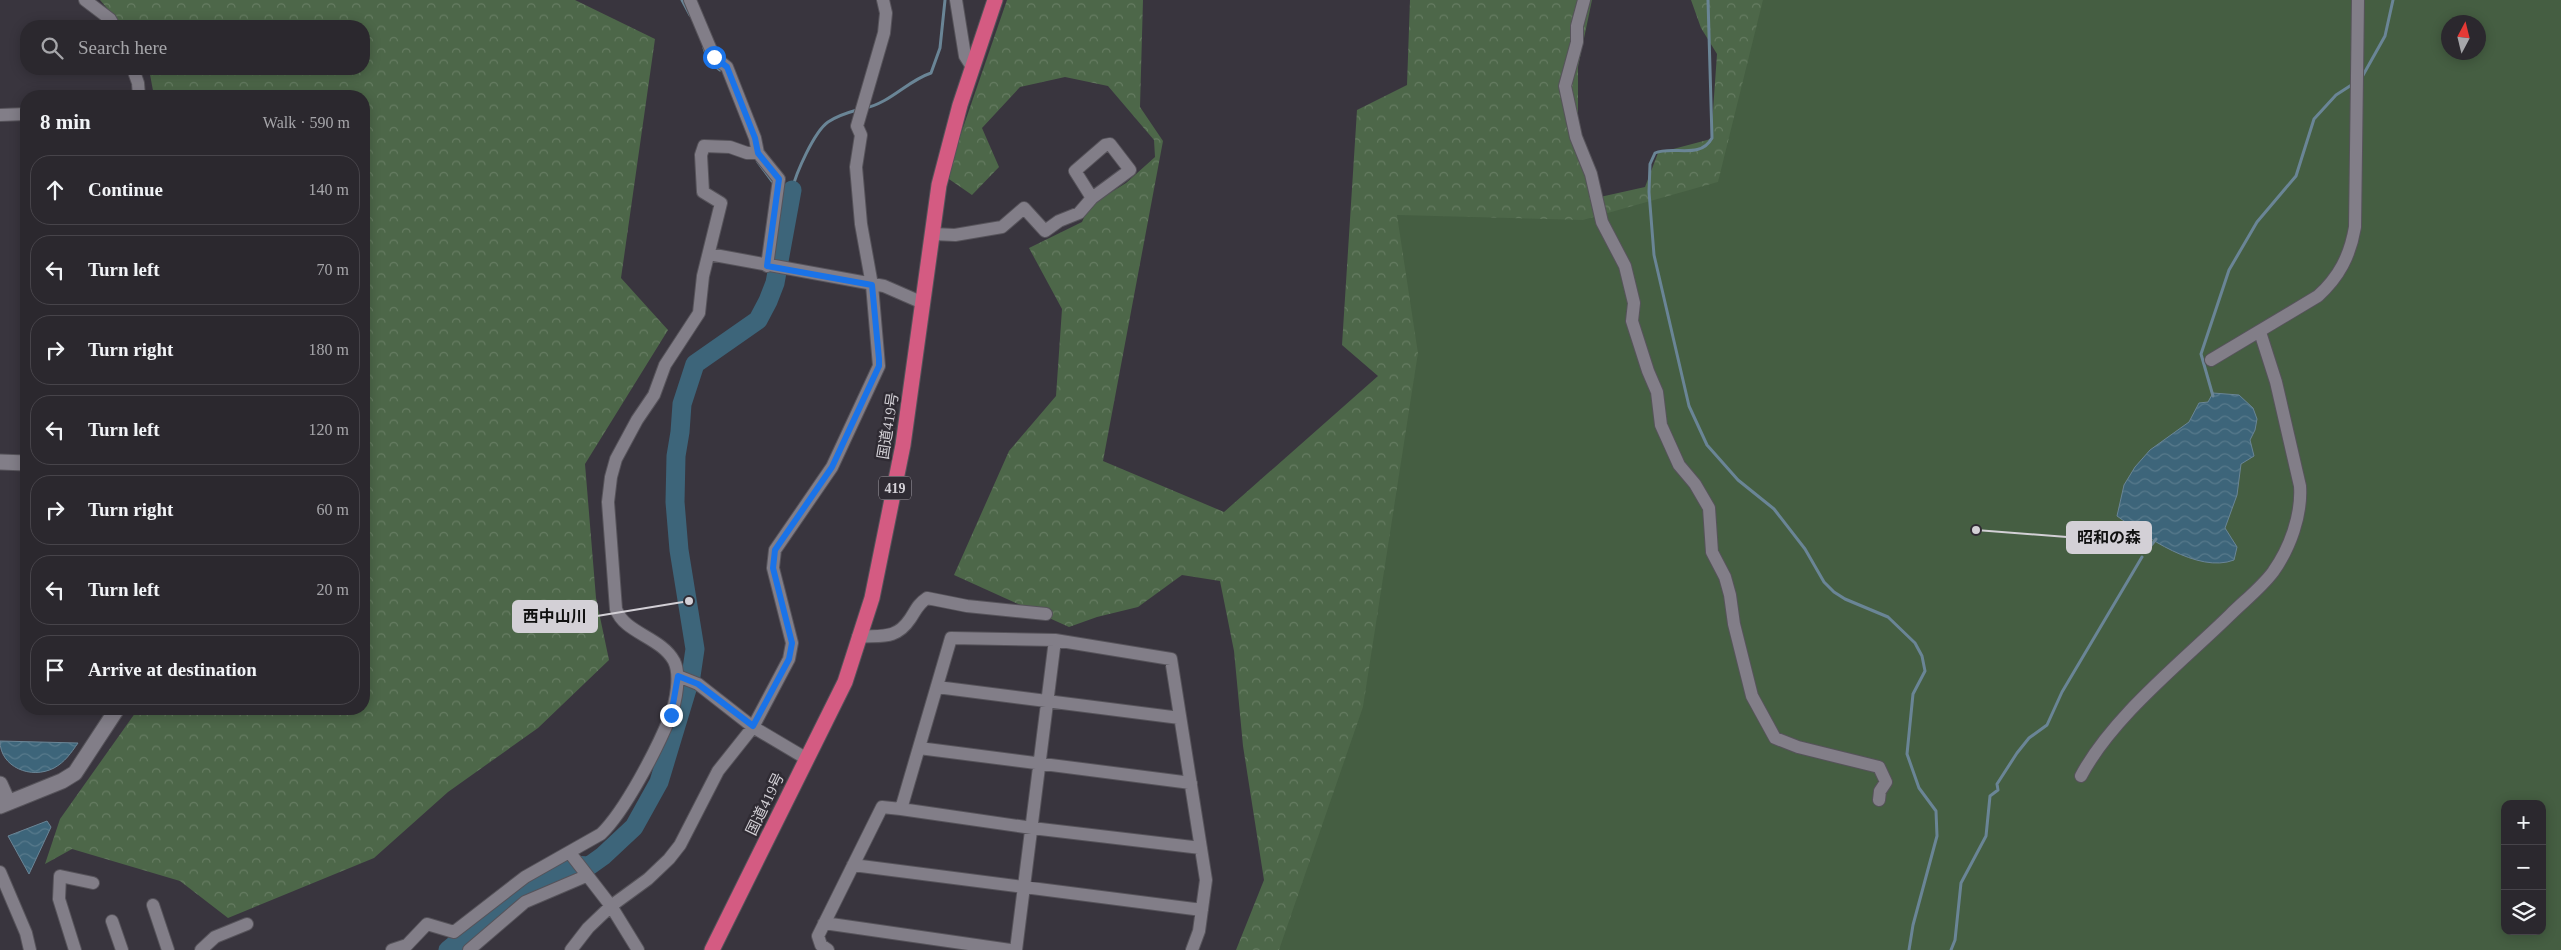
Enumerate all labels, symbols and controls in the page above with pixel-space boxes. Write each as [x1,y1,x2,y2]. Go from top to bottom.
north arrow [2441,15,2486,60]
search box [20,20,370,75]
icon: search [38,34,66,62]
text: Search here [78,37,167,58]
route start [703,46,726,69]
text: 8 min [40,110,91,134]
text: Walk · 590 m [263,114,350,131]
icon: ahead [41,176,69,204]
text: Continue [88,179,163,200]
text: 140 m [309,181,349,198]
icon: left [41,256,69,284]
text: Turn left [88,259,160,280]
text: 70 m [317,261,349,278]
icon: right [41,336,69,364]
text: Turn right [88,339,173,360]
text: 180 m [309,341,349,358]
street label: 国道419号 [875,391,901,461]
icon: left [41,416,69,444]
text: Turn left [88,419,160,440]
text: 120 m [309,421,349,438]
road number: 419 [879,476,911,499]
icon: right [41,496,69,524]
text: Turn right [88,499,173,520]
text: 60 m [317,501,349,518]
callout: 昭和の森 [2067,522,2151,553]
text: 昭和の森 [2077,529,2141,546]
icon: left [41,576,69,604]
text: Turn left [88,579,160,600]
text: 20 m [317,581,349,598]
callout: 西中山川 [513,601,597,632]
text: 西中山川 [523,608,587,625]
icon: arrive [41,656,69,684]
text: Arrive at destination [88,659,257,680]
route end [660,704,683,727]
street label: 国道419号 [743,770,787,838]
map controls [2501,800,2546,935]
button: + [2501,800,2546,845]
button: − [2501,845,2546,890]
button: layers [2501,890,2546,935]

